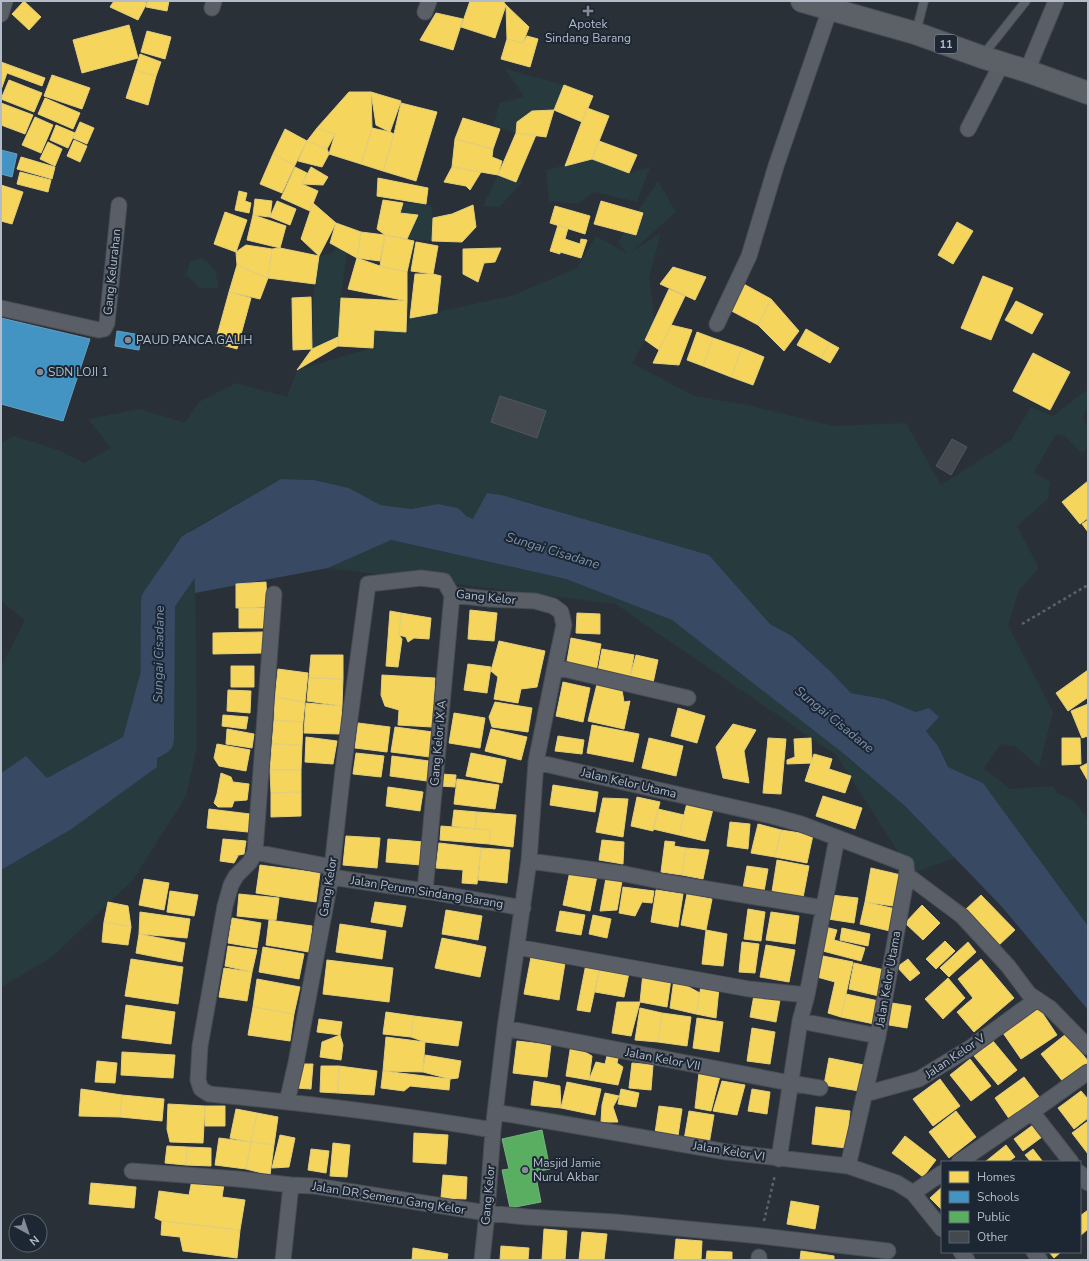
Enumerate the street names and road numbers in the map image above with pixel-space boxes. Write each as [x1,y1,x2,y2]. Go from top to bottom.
road number: 11 [935,35,957,53]
street label: Gang Kelurahan [100,228,124,316]
street label: Gang Kelor [455,586,517,608]
street label: Gang Kelor IX A [426,699,450,787]
street label: Jalan Kelor Utama [579,764,678,802]
street label: Gang Kelor [315,855,341,918]
street label: Jalan Perum Sindang Barang [349,872,504,912]
street label: Jalan Kelor Utama [872,930,904,1029]
street label: Jalan Kelor V [921,1029,989,1083]
street label: Jalan Kelor VII [623,1044,702,1074]
street label: Jalan Kelor VI [691,1137,766,1165]
street label: Gang Kelor [477,1164,499,1226]
street label: Jalan DR Semeru Gang Kelor [310,1178,467,1218]

